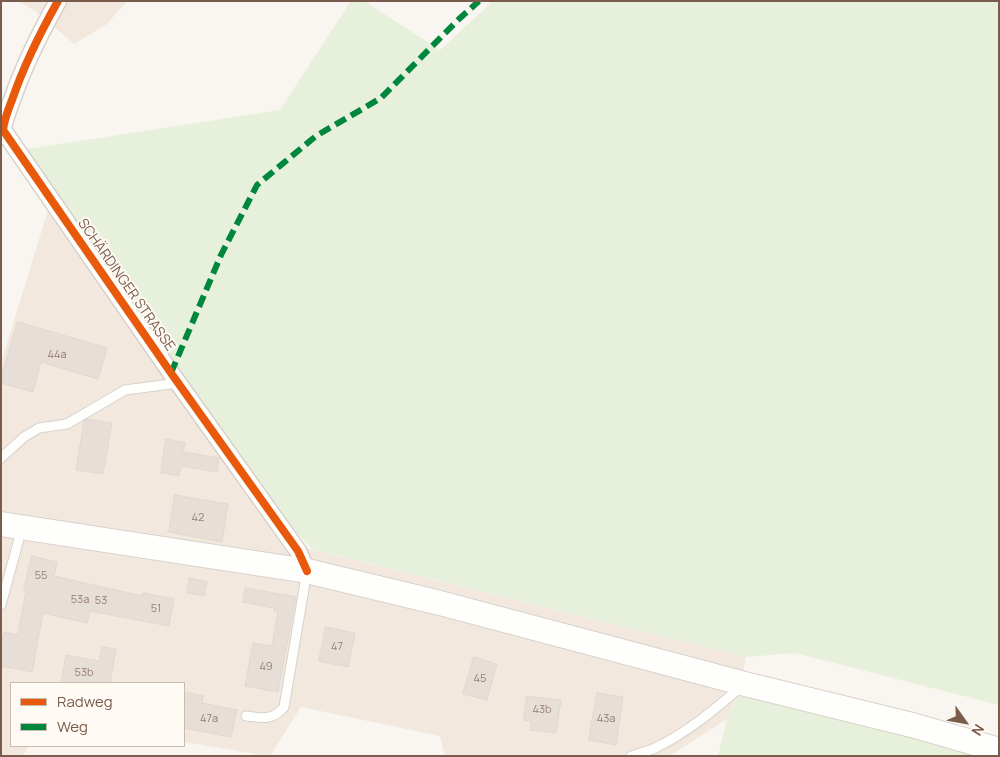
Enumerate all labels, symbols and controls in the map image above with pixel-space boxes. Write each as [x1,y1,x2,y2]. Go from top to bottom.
street label: SCHÄRDINGER STRASSE [74,216,178,354]
house number: 44a [47,348,67,362]
house number: 42 [192,511,204,525]
house number: 55 [35,569,47,583]
house number: 53a [71,593,89,607]
house number: 53 [95,594,107,608]
house number: 51 [151,602,161,616]
house number: 47 [331,640,343,654]
house number: 49 [259,660,273,674]
house number: 53b [75,666,93,680]
house number: 45 [474,672,486,686]
legend [10,682,185,747]
text: Radweg [57,691,113,712]
north arrow [940,697,990,747]
house number: 43b [532,703,552,717]
house number: 47a [200,712,218,726]
house number: 43a [597,712,615,726]
text: Weg [57,716,88,737]
text: N [967,721,989,740]

